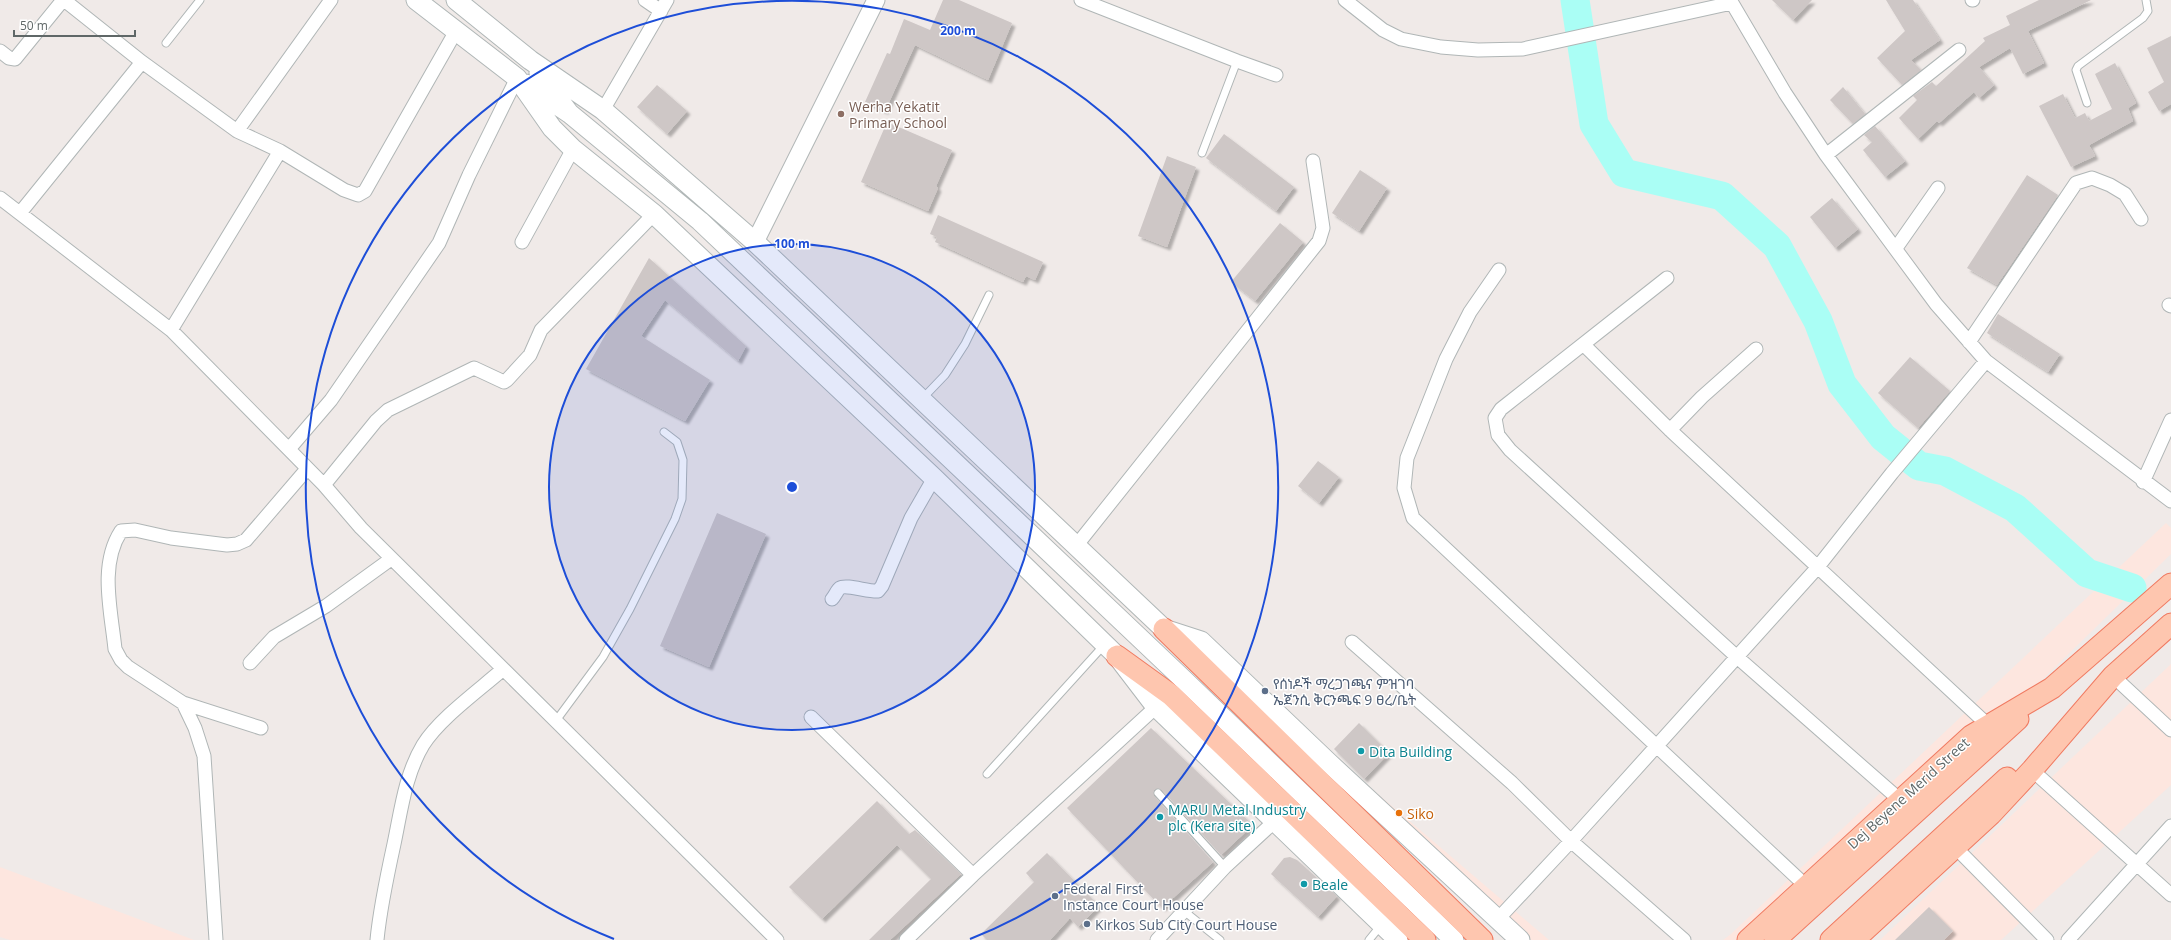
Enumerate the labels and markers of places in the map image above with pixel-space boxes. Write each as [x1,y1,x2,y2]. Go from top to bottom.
place label: Werha Yekatit Primary School [849,97,947,132]
marker: Werha Yekatit Primary School [836,109,846,119]
centre of rings [785,480,799,494]
place label: የሰነዶች ማረጋገጫና ምዝገባ ኤጀንሲ ቅርንጫፍ 9 ፀረ/ቤት [1273,674,1417,709]
marker: የሰነዶች ማረጋገጫና ምዝገባ ኤጀንሲ ቅርንጫፍ 9 ፀረ/ቤት [1260,686,1270,696]
place label: Dita Building [1369,742,1452,761]
marker: Dita Building [1356,746,1366,756]
place label: MARU Metal Industry plc (Kera site) [1168,800,1307,835]
place label: Siko [1407,804,1434,823]
marker: Siko [1394,808,1404,818]
marker: MARU Metal Industry plc (Kera site) [1155,812,1165,822]
place label: Beale [1312,875,1348,894]
place label: Federal First Instance Court House [1063,879,1204,914]
marker: Beale [1299,879,1309,889]
marker: Federal First Instance Court House [1050,891,1060,901]
place label: Kirkos Sub City Court House [1095,915,1278,934]
marker: Kirkos Sub City Court House [1082,919,1092,929]

